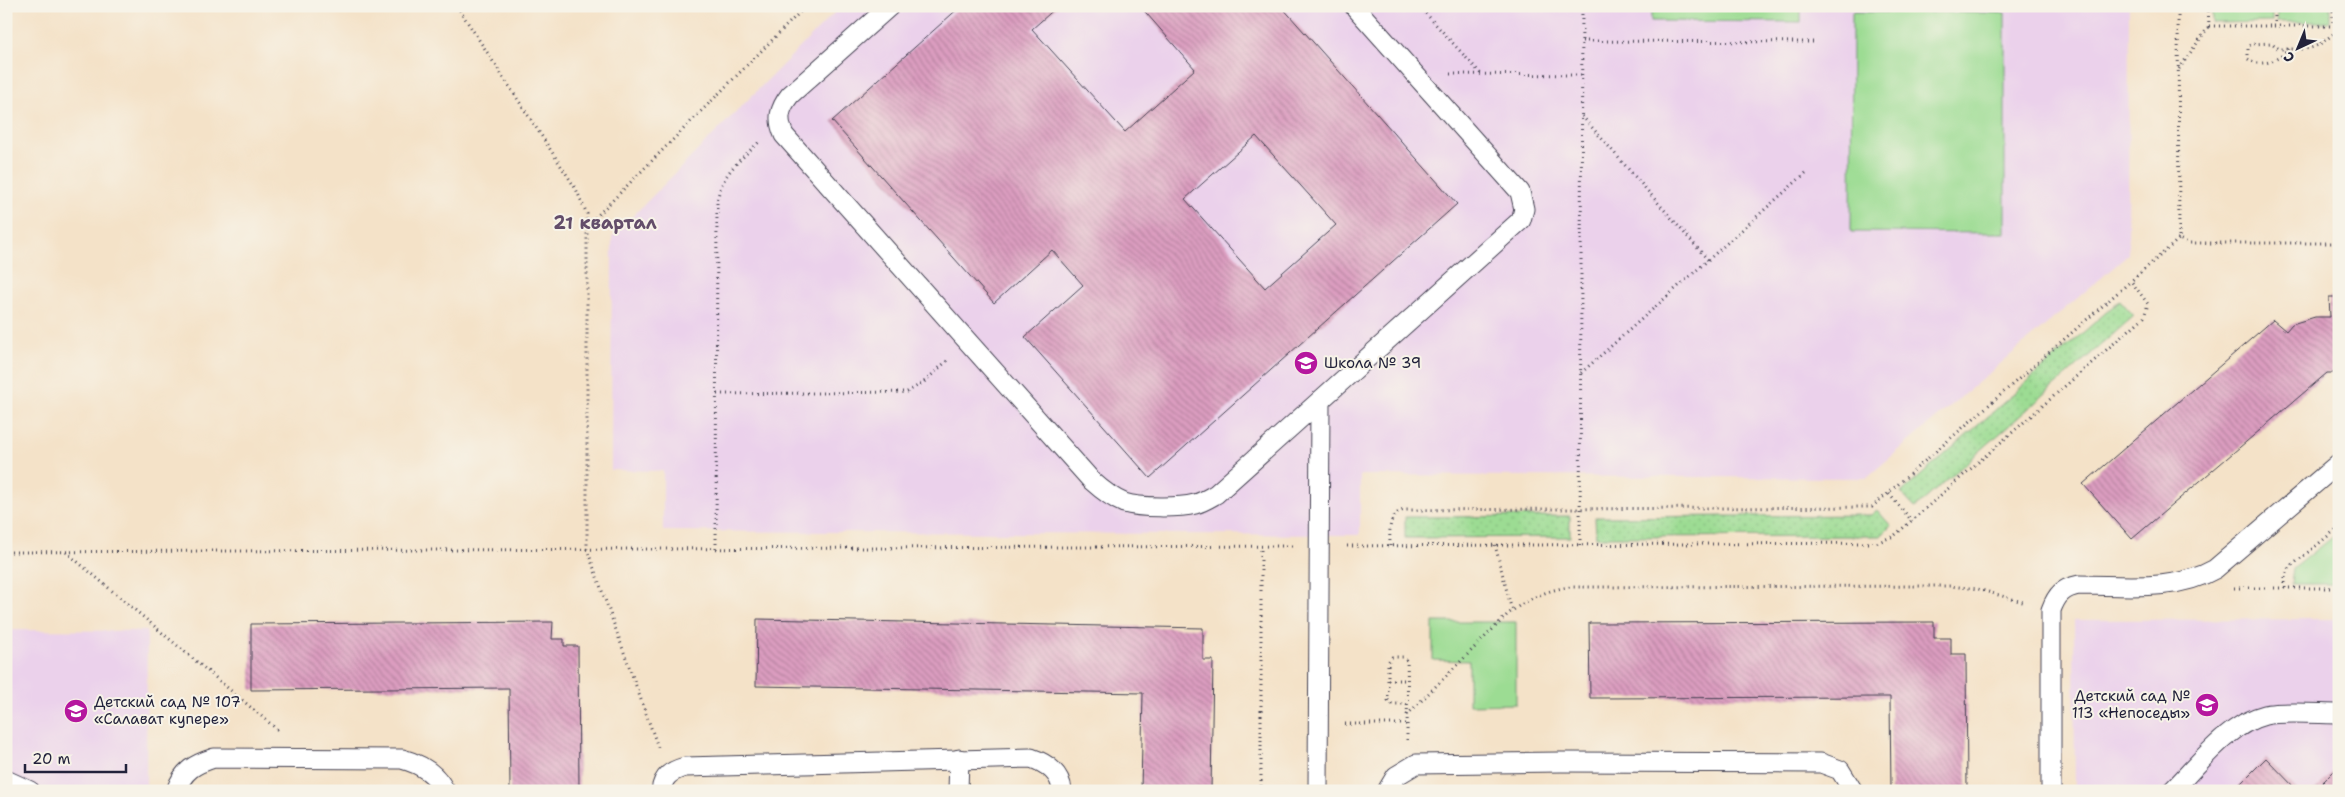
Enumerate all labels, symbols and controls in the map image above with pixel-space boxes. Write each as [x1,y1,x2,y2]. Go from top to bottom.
north arrow [2272,22,2322,72]
text: С [2280,48,2298,67]
district label: 21 квартал [553,211,657,235]
school or university icon: Школа № 39 [1293,350,1319,376]
place label: Школа № 39 [1324,353,1421,373]
place label: Детский сад № 113 «Непоседы» [2072,686,2190,723]
place label: Детский сад № 107 «Салават купере» [94,692,241,729]
school or university icon: Детский сад № 113 «Непоседы» [2194,692,2220,718]
school or university icon: Детский сад № 107 «Салават купере» [63,698,89,724]
scale bar [25,742,126,774]
text: 20 m [32,749,71,769]

